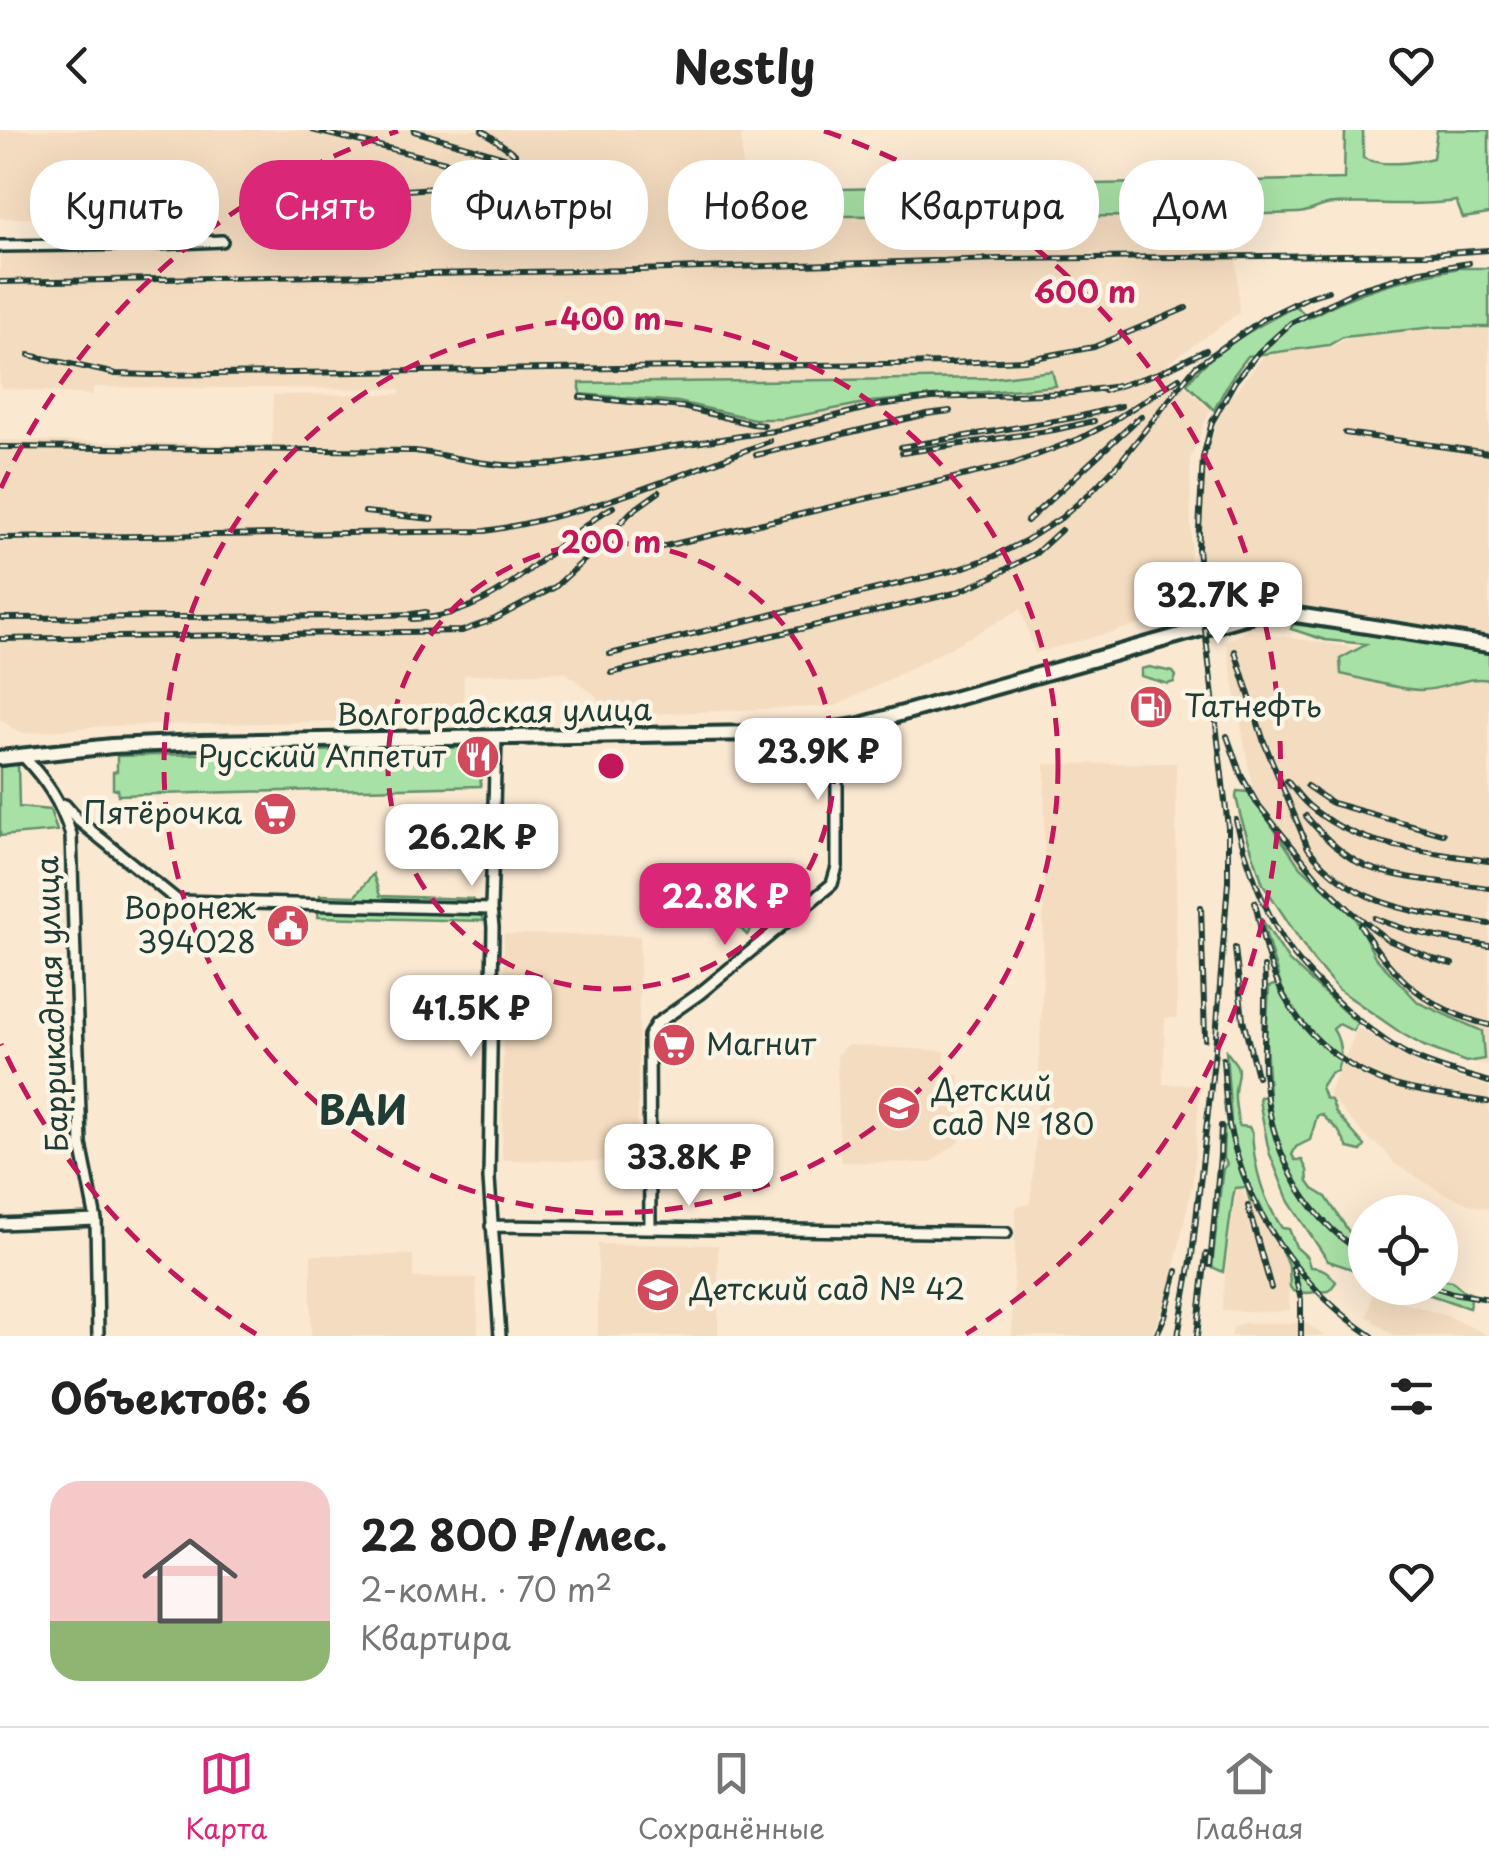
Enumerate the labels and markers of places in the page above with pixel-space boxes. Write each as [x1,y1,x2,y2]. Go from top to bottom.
pin: 32.7K ₽ [1126,562,1310,647]
place label: Татнефть [1184,682,1322,727]
fuel station icon: Татнефть [1128,684,1174,730]
pin: 23.9K ₽ [726,718,910,803]
place label: Русский Аппетит [198,732,447,777]
restaurant icon: Русский Аппетит [455,734,501,780]
centre of rings [593,748,629,784]
place label: Пятёрочка [83,789,242,834]
supermarket icon: Пятёрочка [252,791,298,837]
pin: 26.2K ₽ [380,804,564,889]
pin: 22.8K ₽ [633,863,817,948]
place label: Воронеж 394028 [123,884,256,963]
public building icon: Воронеж 394028 [265,903,311,949]
pin: 41.5K ₽ [379,975,563,1060]
place label: Магнит [706,1020,817,1065]
supermarket icon: Магнит [651,1022,697,1068]
place label: Детский сад № 180 [931,1066,1094,1145]
school or university icon: Детский сад № 180 [876,1085,922,1131]
pin: 33.8K ₽ [597,1124,781,1209]
place label: Детский сад № 42 [689,1265,965,1310]
school or university icon: Детский сад № 42 [635,1267,681,1313]

